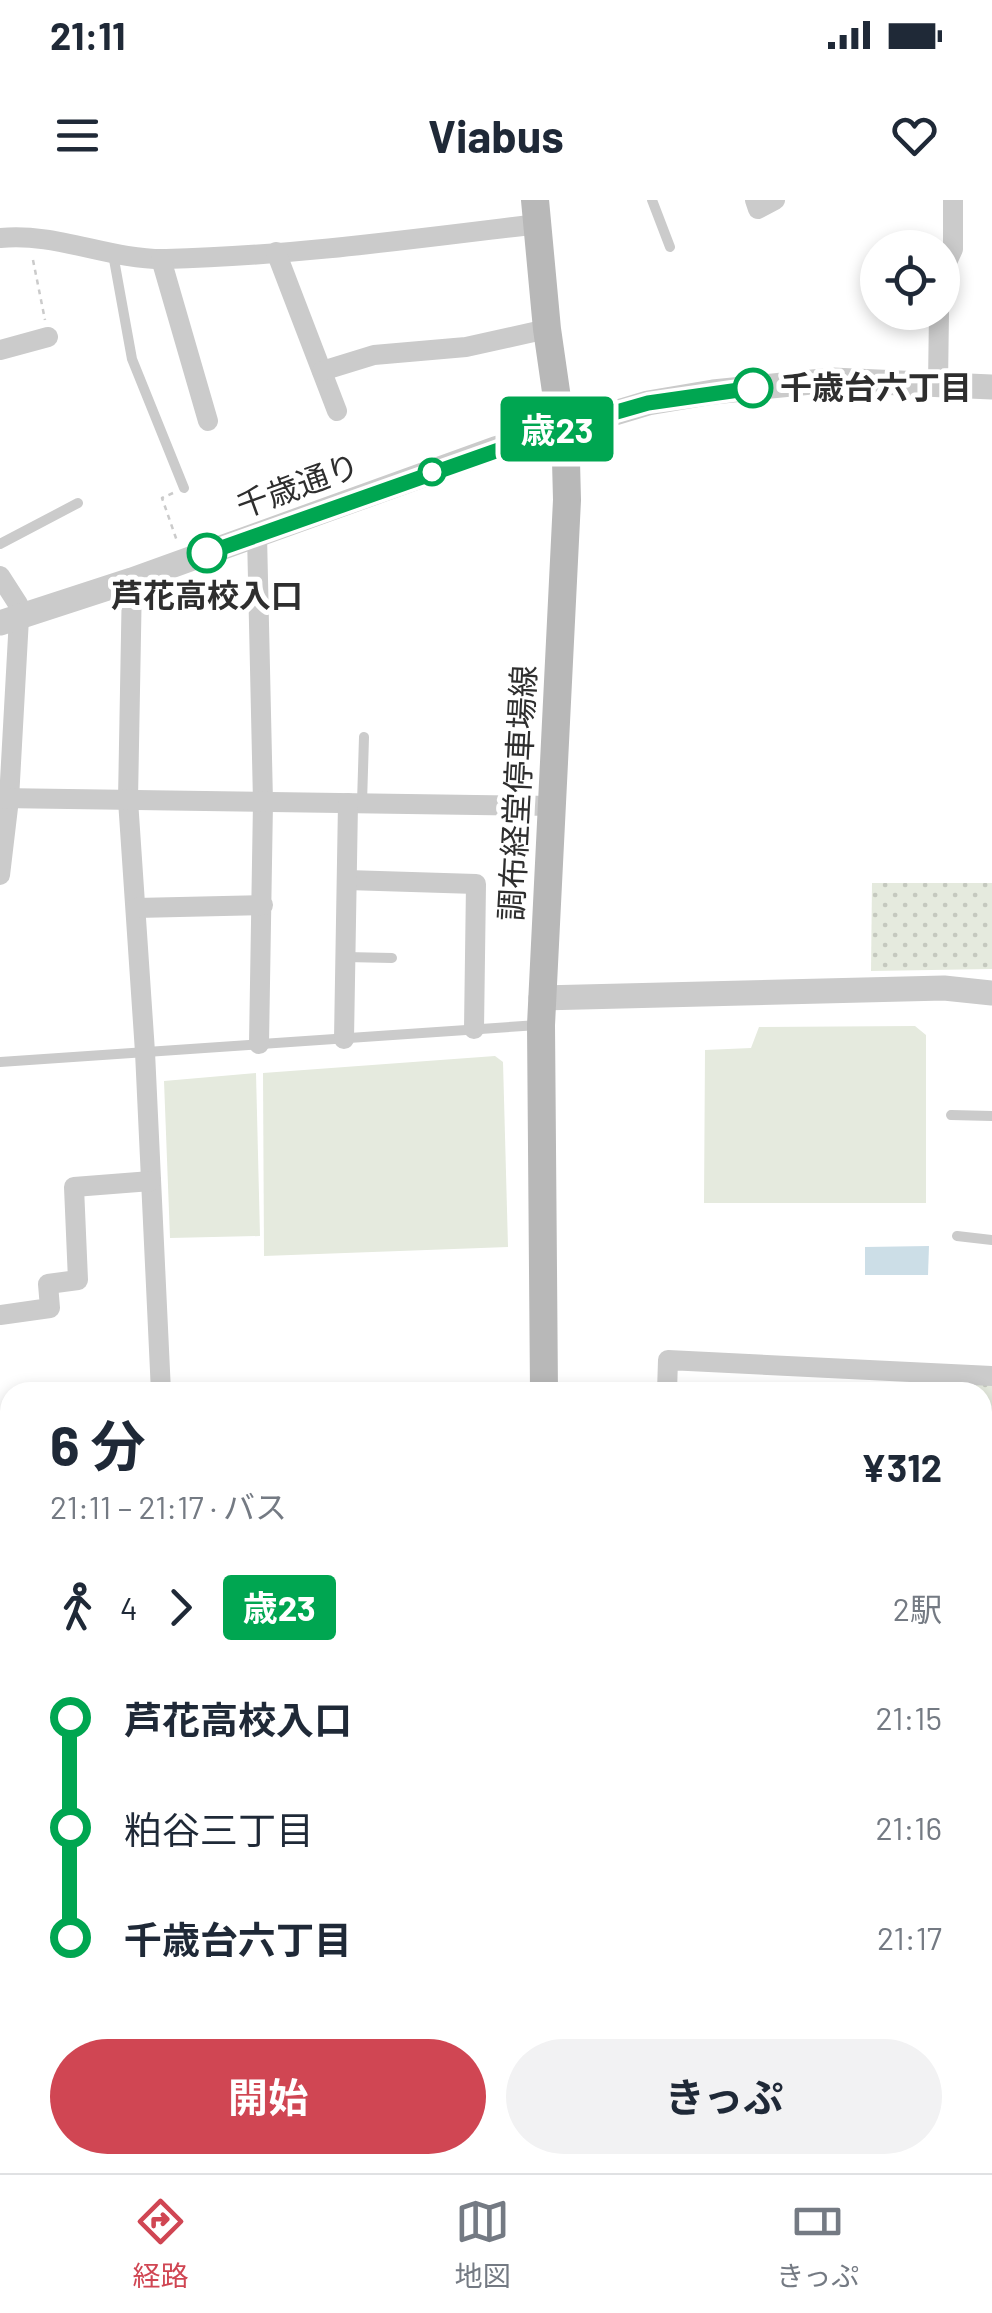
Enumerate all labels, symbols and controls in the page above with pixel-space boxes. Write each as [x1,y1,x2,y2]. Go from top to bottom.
text: 21:11 [50,12,126,58]
icon: menu [50,108,105,163]
text: Viabus [428,108,564,162]
icon: heart [887,108,942,163]
map controls [860,230,960,330]
button: locate [860,230,960,330]
place label: 千歳台六丁目 [780,367,972,405]
marker: 千歳台六丁目 [734,369,772,407]
line badge: 歳23 [500,396,614,462]
text: 歳23 [520,408,594,450]
street label: 千歳通り [231,444,364,524]
unlabelled marker [419,459,445,485]
marker: 芦花高校入口 [188,534,226,572]
place label: 芦花高校入口 [111,575,303,613]
street label: 調布経堂停車場線 [490,664,542,922]
text: 6 分 [50,1411,146,1477]
text: ¥312 [861,1444,942,1490]
text: 21:11 – 21:17 · バス [50,1487,287,1525]
icon: walk [50,1580,105,1635]
icon: forward [153,1580,208,1635]
text: 歳23 [243,1586,316,1628]
text: 4 [120,1588,138,1626]
text: 2駅 [893,1589,942,1627]
text: 芦花高校入口 [124,1696,352,1742]
text: 21:15 [876,1698,942,1736]
text: 粕谷三丁目 [124,1806,314,1852]
text: 21:16 [876,1808,942,1846]
text: 千歳台六丁目 [124,1916,352,1962]
text: 21:17 [877,1918,942,1956]
button: 開始 [50,2039,486,2154]
button: きっぷ [506,2039,942,2154]
tab: 経路 [133,2194,189,2294]
tab: 地図 [455,2194,511,2294]
tab: きっぷ [776,2194,859,2294]

